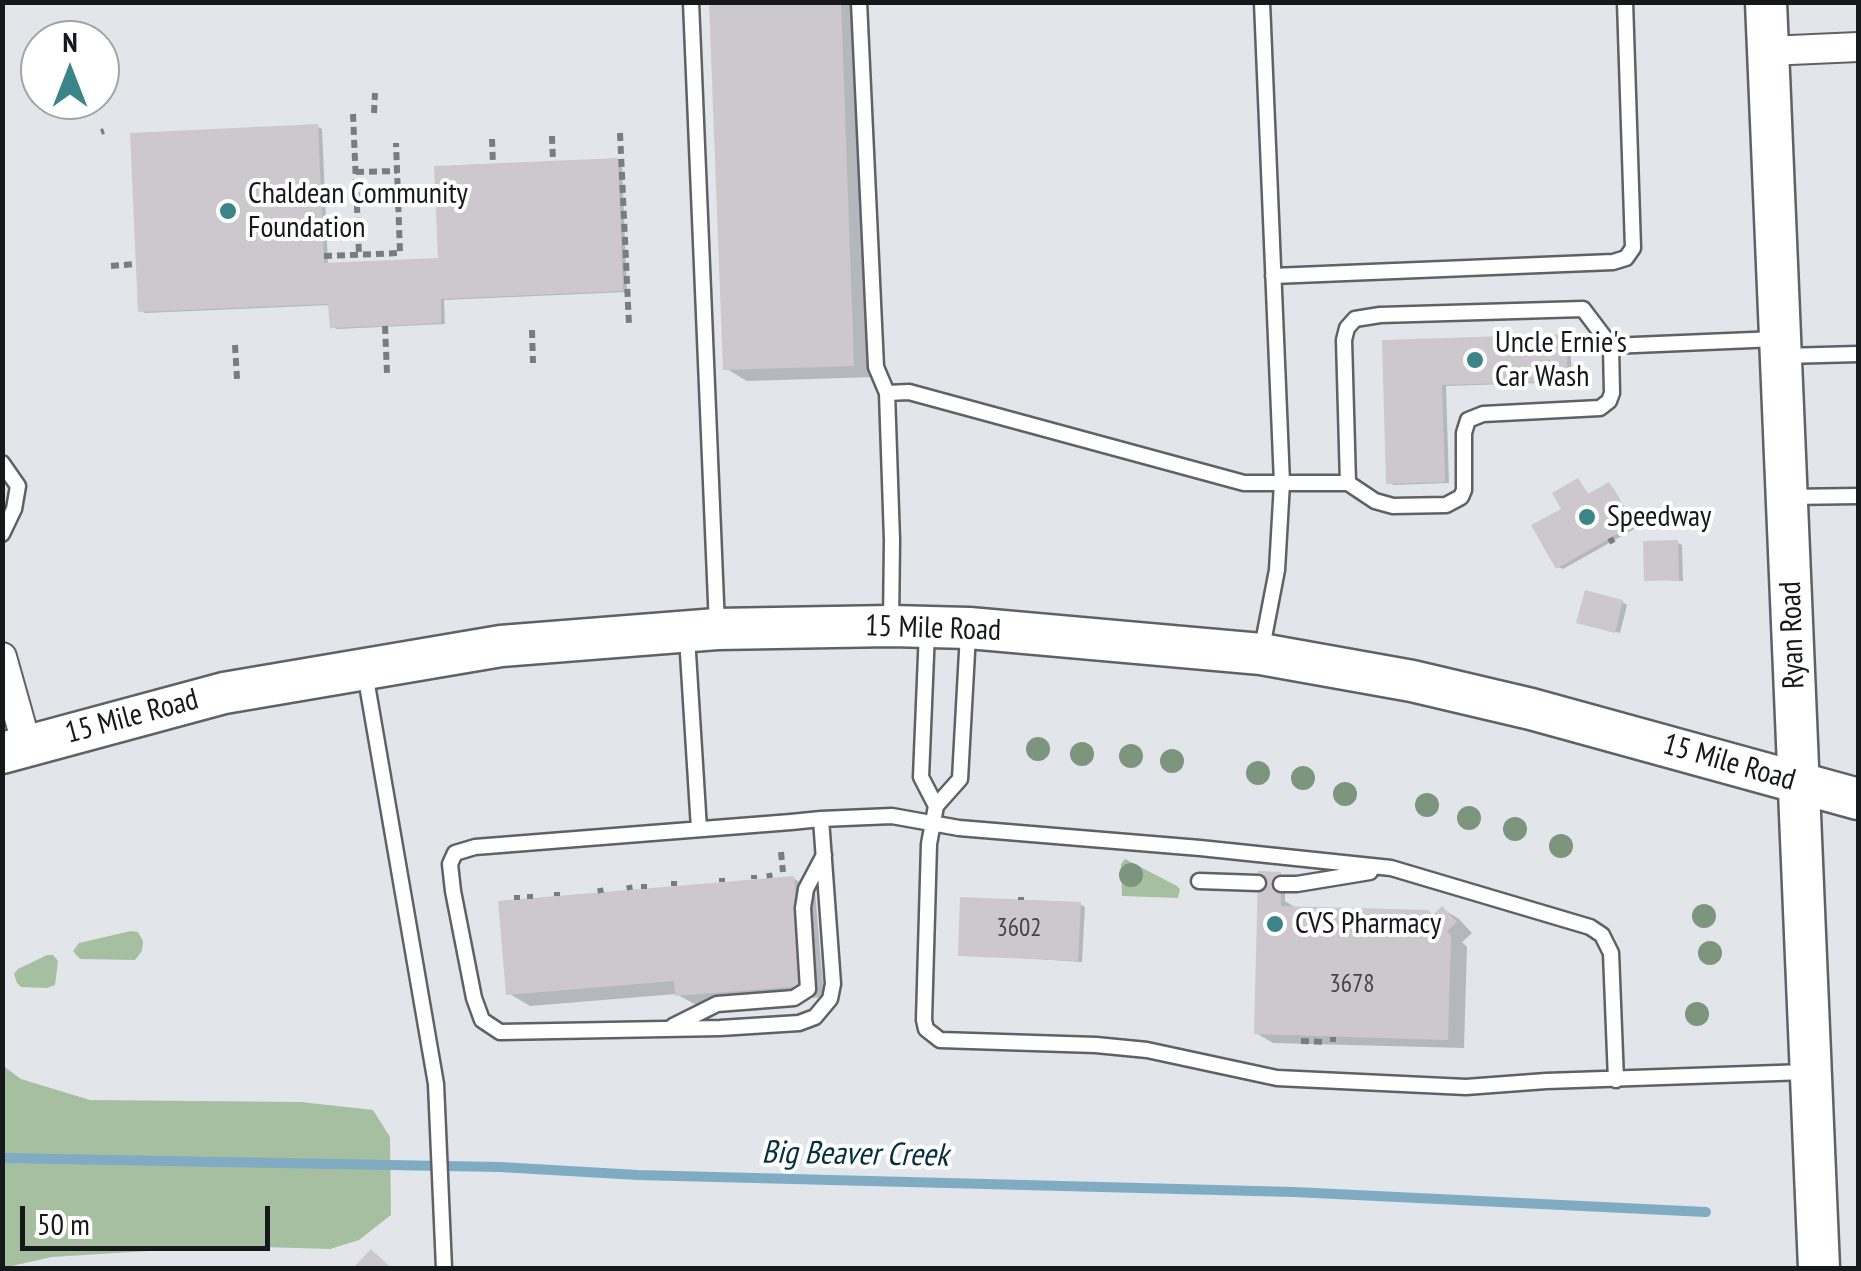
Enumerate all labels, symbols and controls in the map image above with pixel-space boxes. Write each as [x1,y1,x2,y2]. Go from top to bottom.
north arrow [20,20,120,120]
text: N [62,23,78,60]
place label: Chaldean Community Foundation [248,176,468,246]
marker: Chaldean Community Foundation [217,200,239,222]
place label: Uncle Ernie's Car Wash [1495,325,1627,396]
marker: Uncle Ernie's Car Wash [1464,349,1486,371]
place label: Speedway [1607,499,1711,535]
marker: Speedway [1576,506,1598,528]
street label: Ryan Road [1773,581,1813,689]
street label: 15 Mile Road [864,609,1002,649]
street label: 15 Mile Road [62,682,202,752]
street label: 15 Mile Road [1659,727,1799,799]
place label: CVS Pharmacy [1295,906,1441,942]
marker: CVS Pharmacy [1264,913,1286,935]
house number: 3602 [997,914,1041,944]
house number: 3678 [1330,970,1374,1000]
water label: Big Beaver Creek [761,1134,949,1176]
scale bar [25,1186,275,1248]
text: 50 m [37,1204,90,1243]

